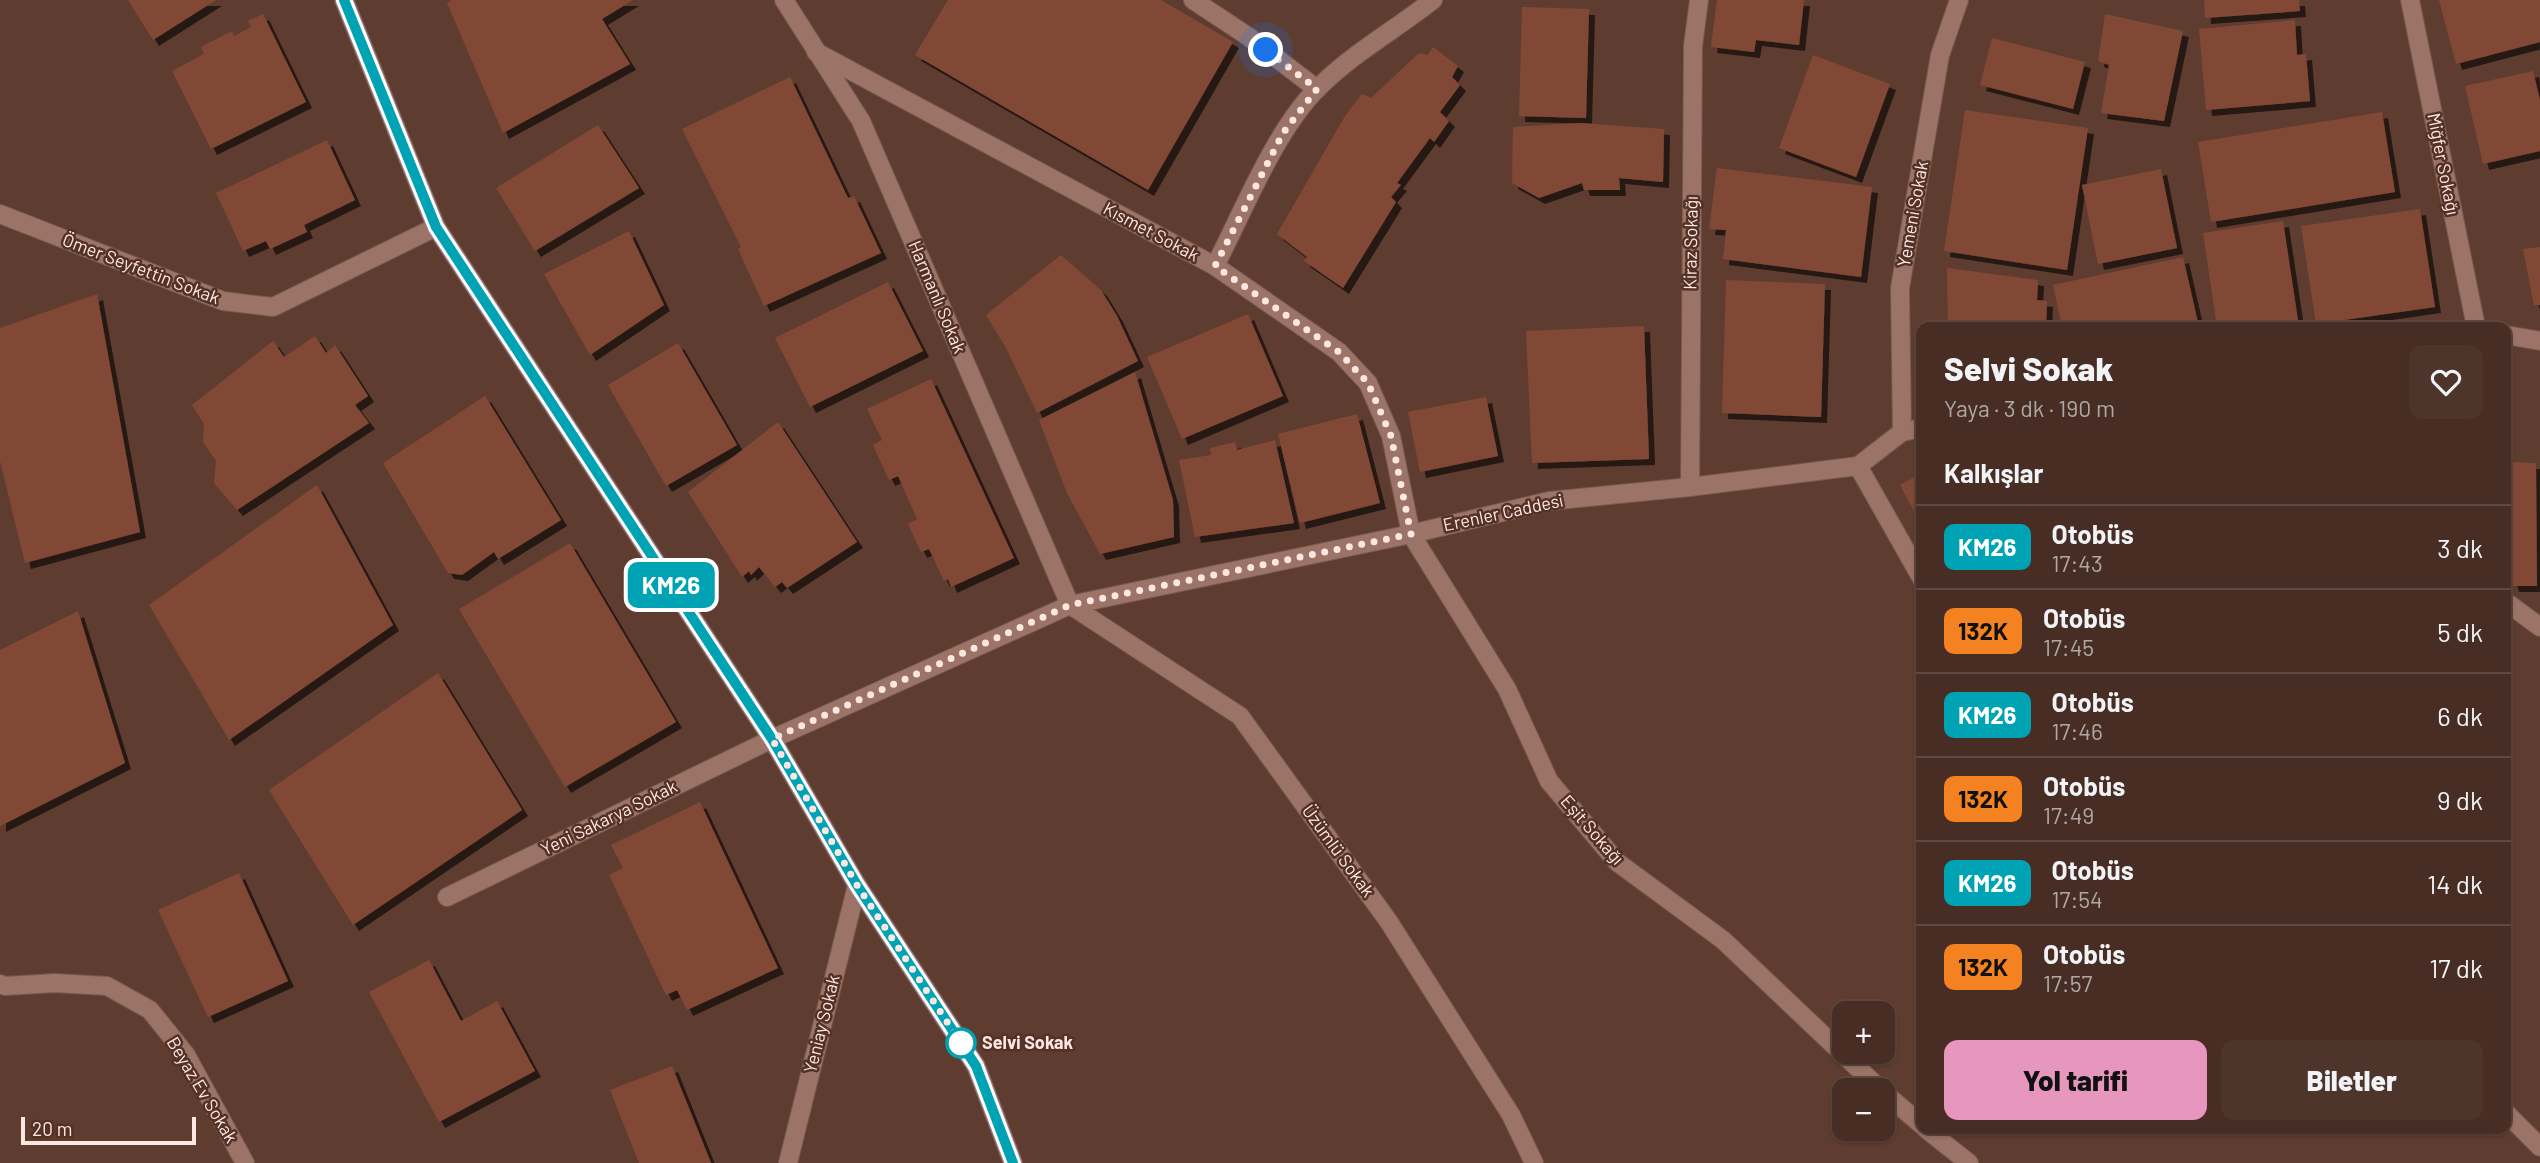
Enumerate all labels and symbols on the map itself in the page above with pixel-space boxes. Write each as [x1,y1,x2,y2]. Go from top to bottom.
your location [1248,32,1283,67]
street label: Miğfer Sokağı [2423,111,2465,217]
street label: Yemeni Sokak [1892,159,1932,269]
street label: Kiraz Sokağı [1678,196,1702,290]
street label: Kısmet Sokak [1100,197,1203,266]
street label: Ömer Seyfettin Sokak [60,228,223,308]
street label: Harmanlı Sokak [904,237,972,356]
street label: Erenler Caddesi [1441,489,1565,535]
line badge: KM26 [622,562,720,608]
street label: Yeni Sakarya Sokak [537,775,680,860]
street label: Eşit Sokağı [1556,790,1629,869]
street label: Üzümlü Sokak [1298,800,1380,901]
street label: Yeniay Sokak [798,972,844,1075]
marker: Selvi Sokak [946,1028,976,1058]
place label: Selvi Sokak [982,1031,1074,1053]
street label: Beyaz Ev Sokak [163,1032,243,1147]
scale bar [21,1114,196,1146]

